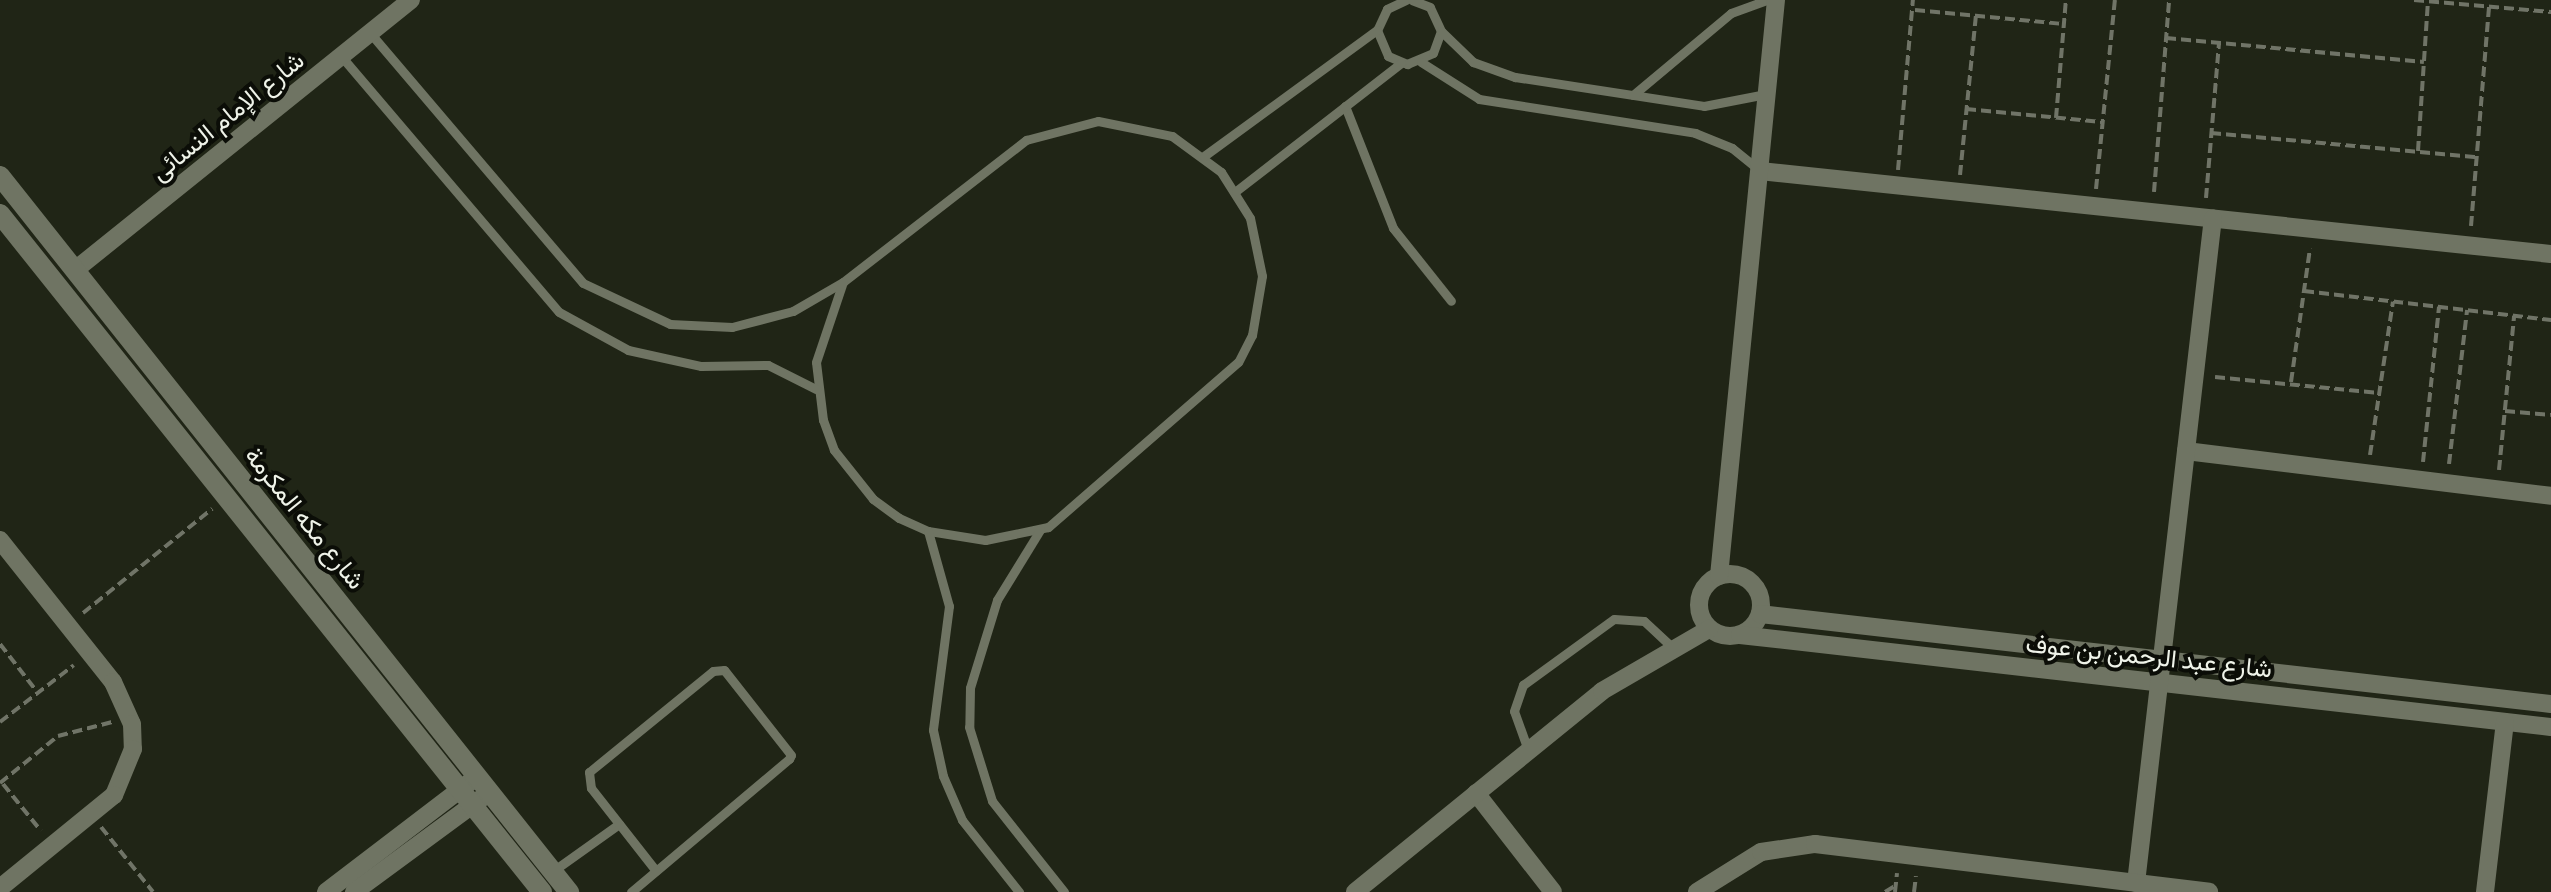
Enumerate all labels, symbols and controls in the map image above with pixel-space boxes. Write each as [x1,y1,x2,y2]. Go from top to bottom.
street label: شارع الإمام النسائى [144,45,310,187]
street label: شارع مكه المكرمة [239,441,371,595]
street label: شارع عبد الرحمن بن عوف [2024,628,2274,684]

